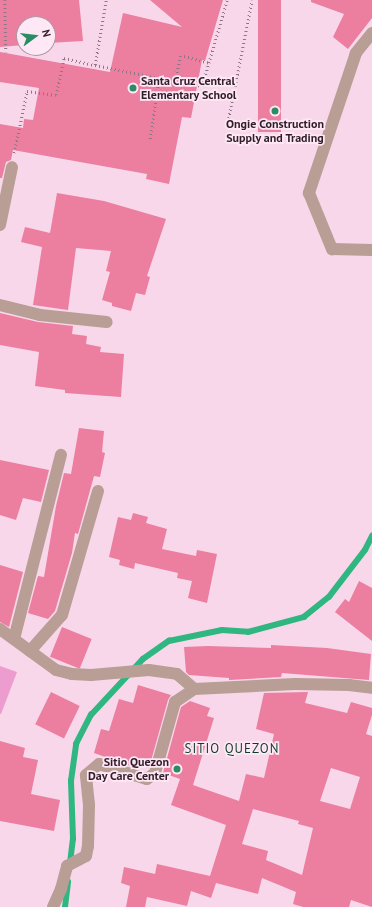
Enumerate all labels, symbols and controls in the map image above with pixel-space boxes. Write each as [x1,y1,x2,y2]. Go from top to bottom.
north arrow [16,16,56,56]
text: N [39,28,54,38]
place label: Santa Cruz Central Elementary School [141,74,237,102]
marker: Santa Cruz Central Elementary School [128,83,138,93]
marker: Ongie Construction Supply and Trading [270,106,280,116]
place label: Ongie Construction Supply and Trading [226,117,324,145]
district label: SITIO QUEZON [185,741,279,757]
place label: Sitio Quezon Day Care Center [87,755,169,783]
marker: Sitio Quezon Day Care Center [172,764,182,774]

